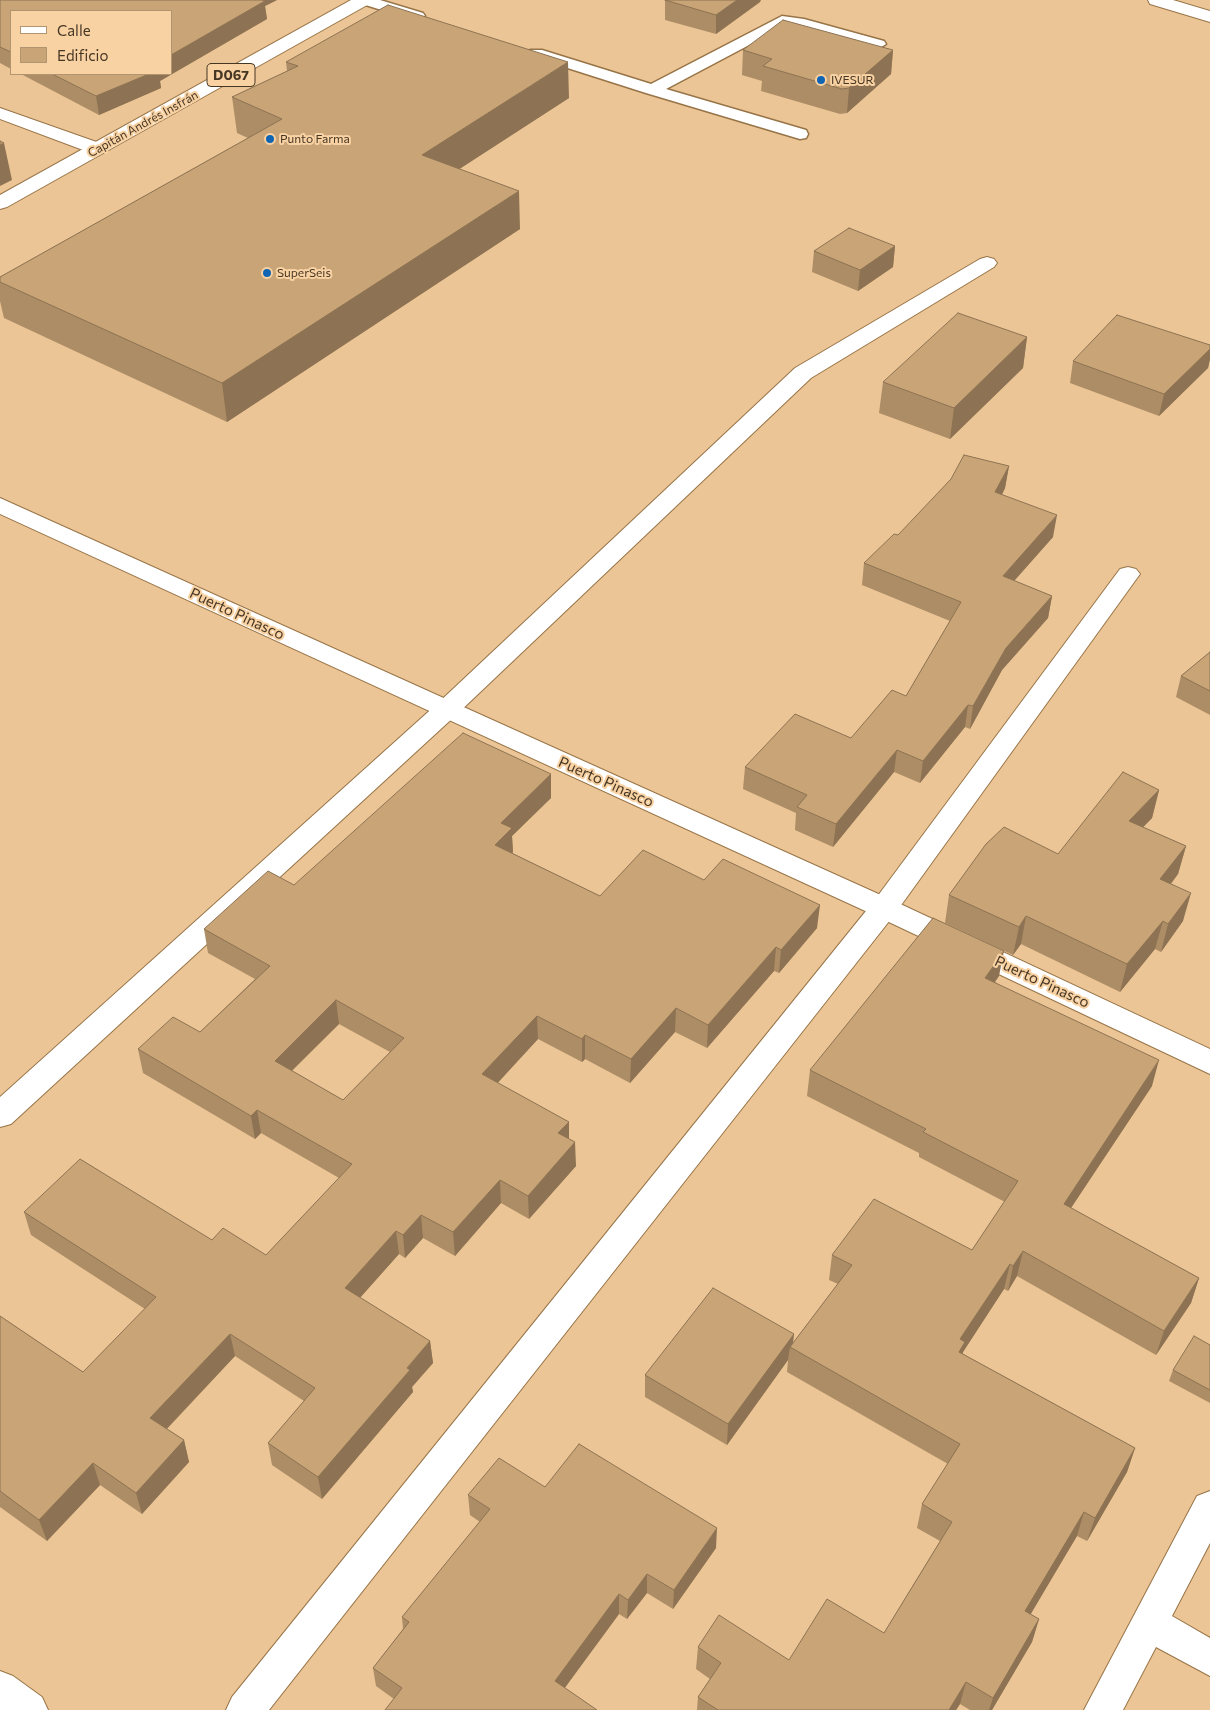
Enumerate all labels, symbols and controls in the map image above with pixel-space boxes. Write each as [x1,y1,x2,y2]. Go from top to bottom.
legend [10,10,172,75]
text: Calle [57,21,91,39]
text: Edificio [57,46,108,64]
road number: D067 [207,64,255,86]
place label: IVESUR [831,73,874,87]
marker: IVESUR [815,74,827,86]
street label: Capitán Andrés Insfrán [85,88,201,160]
place label: Punto Farma [280,132,350,146]
marker: Punto Farma [264,133,276,145]
place label: SuperSeis [277,266,331,280]
marker: SuperSeis [261,267,273,279]
street label: Puerto Pinasco [187,584,287,644]
street label: Puerto Pinasco [556,753,656,811]
street label: Puerto Pinasco [992,952,1092,1012]

